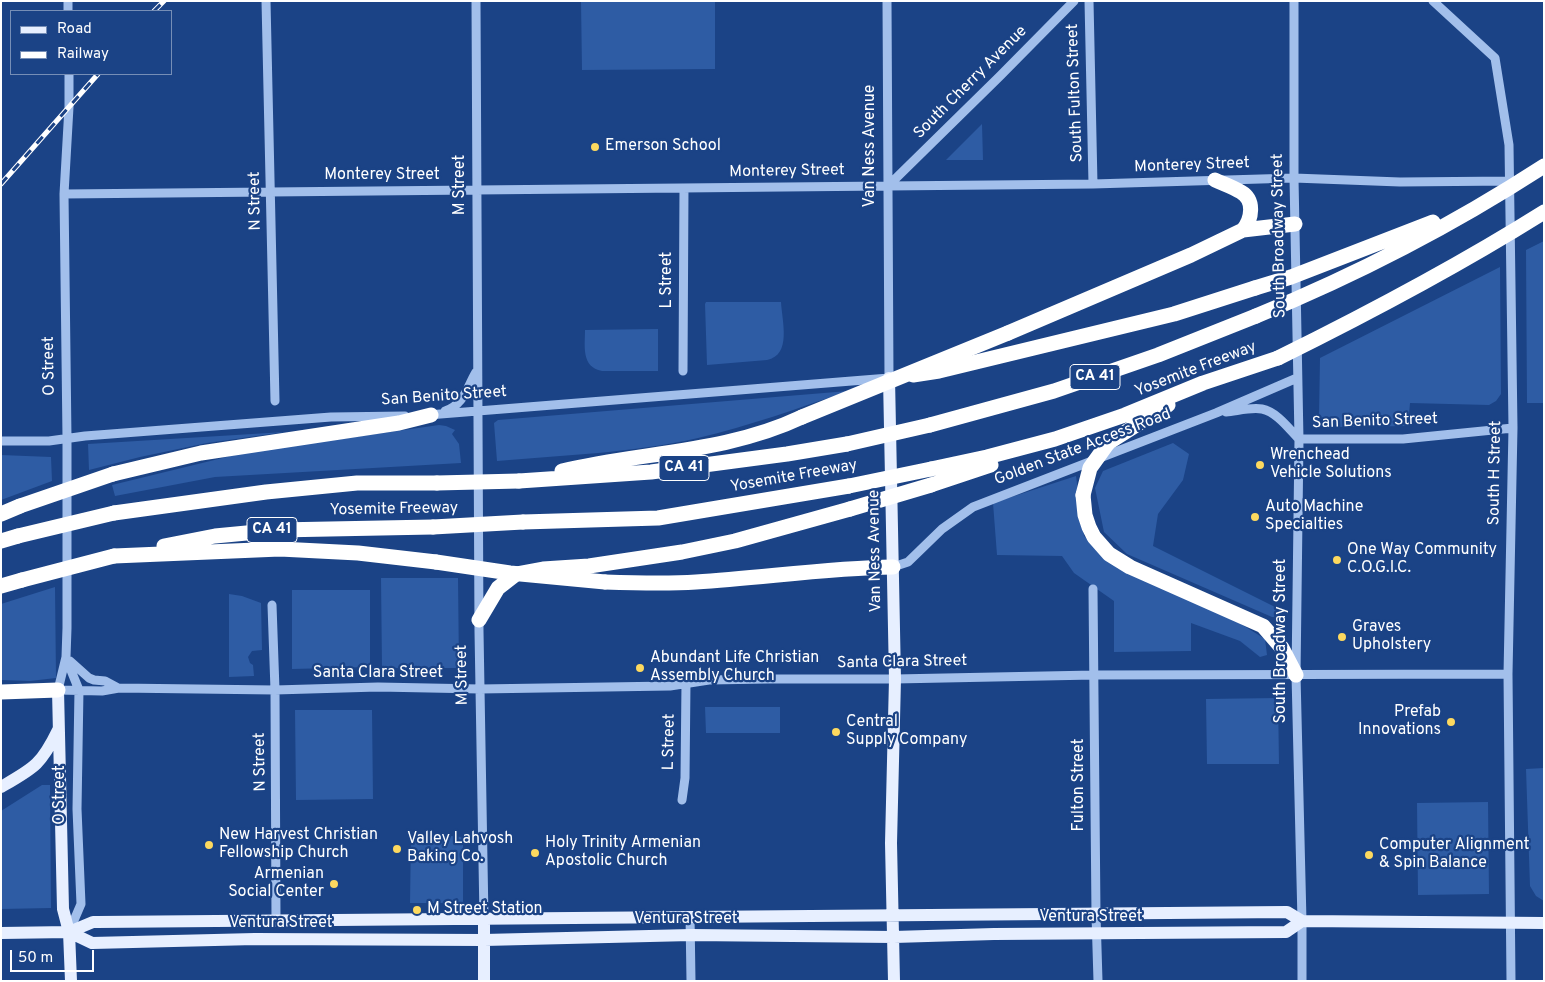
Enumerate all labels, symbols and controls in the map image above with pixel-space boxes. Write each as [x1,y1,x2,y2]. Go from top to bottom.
legend [10,10,172,75]
text: Road [57,20,92,39]
street label: South Cherry Avenue [910,22,1032,144]
street label: South Fulton Street [1064,23,1088,163]
text: Railway [57,45,109,64]
street label: Van Ness Avenue [861,85,881,207]
place label: Emerson School [605,137,721,157]
marker: Emerson School [589,141,601,153]
street label: South Broadway Street [1269,153,1291,319]
street label: Monterey Street [1134,154,1250,178]
street label: M Street [451,155,471,215]
street label: Monterey Street [729,161,845,183]
street label: Monterey Street [324,166,440,186]
street label: N Street [246,171,266,231]
street label: L Street [658,252,678,308]
street label: O Street [40,336,60,396]
street label: Yosemite Freeway [1133,338,1259,402]
road number: CA 41 [1070,364,1120,390]
street label: San Benito Street [380,383,508,411]
street label: Golden State Access Road [992,405,1174,491]
street label: San Benito Street [1312,410,1438,434]
street label: South H Street [1485,420,1507,526]
place label: Wrenchead Vehicle Solutions [1270,446,1392,484]
road number: CA 41 [659,456,709,480]
street label: Yosemite Freeway [729,456,859,498]
marker: Wrenchead Vehicle Solutions [1254,459,1266,471]
street label: Van Ness Avenue [865,489,887,613]
place label: Auto Machine Specialties [1265,498,1363,536]
street label: Yosemite Freeway [330,499,458,521]
marker: Auto Machine Specialties [1249,511,1261,523]
road number: CA 41 [247,518,297,542]
place label: One Way Community C.O.G.I.C. [1347,541,1497,579]
marker: One Way Community C.O.G.I.C. [1331,554,1343,566]
street label: South Broadway Street [1272,559,1292,723]
place label: Graves Upholstery [1352,618,1431,656]
marker: Graves Upholstery [1336,631,1348,643]
street label: M Street [453,645,473,705]
place label: Abundant Life Christian Assembly Church [650,649,819,687]
street label: Santa Clara Street [837,652,967,674]
marker: Abundant Life Christian Assembly Church [634,662,646,674]
street label: Santa Clara Street [313,664,443,684]
place label: Prefab Innovations [1358,703,1441,741]
street label: L Street [660,713,680,771]
place label: Central Supply Company [846,713,967,751]
marker: Prefab Innovations [1445,716,1457,728]
marker: Central Supply Company [830,726,842,738]
street label: N Street [251,732,271,792]
street label: Fulton Street [1070,738,1090,832]
street label: O Street [51,765,71,825]
place label: New Harvest Christian Fellowship Church [219,826,378,864]
place label: Valley Lahvosh Baking Co. [407,830,513,868]
place label: Holy Trinity Armenian Apostolic Church [545,834,701,872]
place label: Computer Alignment & Spin Balance [1379,836,1530,874]
marker: New Harvest Christian Fellowship Church [203,839,215,851]
marker: Valley Lahvosh Baking Co. [391,843,403,855]
marker: Holy Trinity Armenian Apostolic Church [529,847,541,859]
marker: Computer Alignment & Spin Balance [1363,849,1375,861]
place label: Armenian Social Center [228,865,324,903]
marker: Armenian Social Center [328,878,340,890]
place label: M Street Station [427,900,543,920]
marker: M Street Station [411,904,423,916]
street label: Ventura Street [1039,908,1143,928]
street label: Ventura Street [634,910,738,930]
street label: Ventura Street [229,914,333,934]
scale bar [12,940,96,972]
text: 50 m [18,949,53,968]

